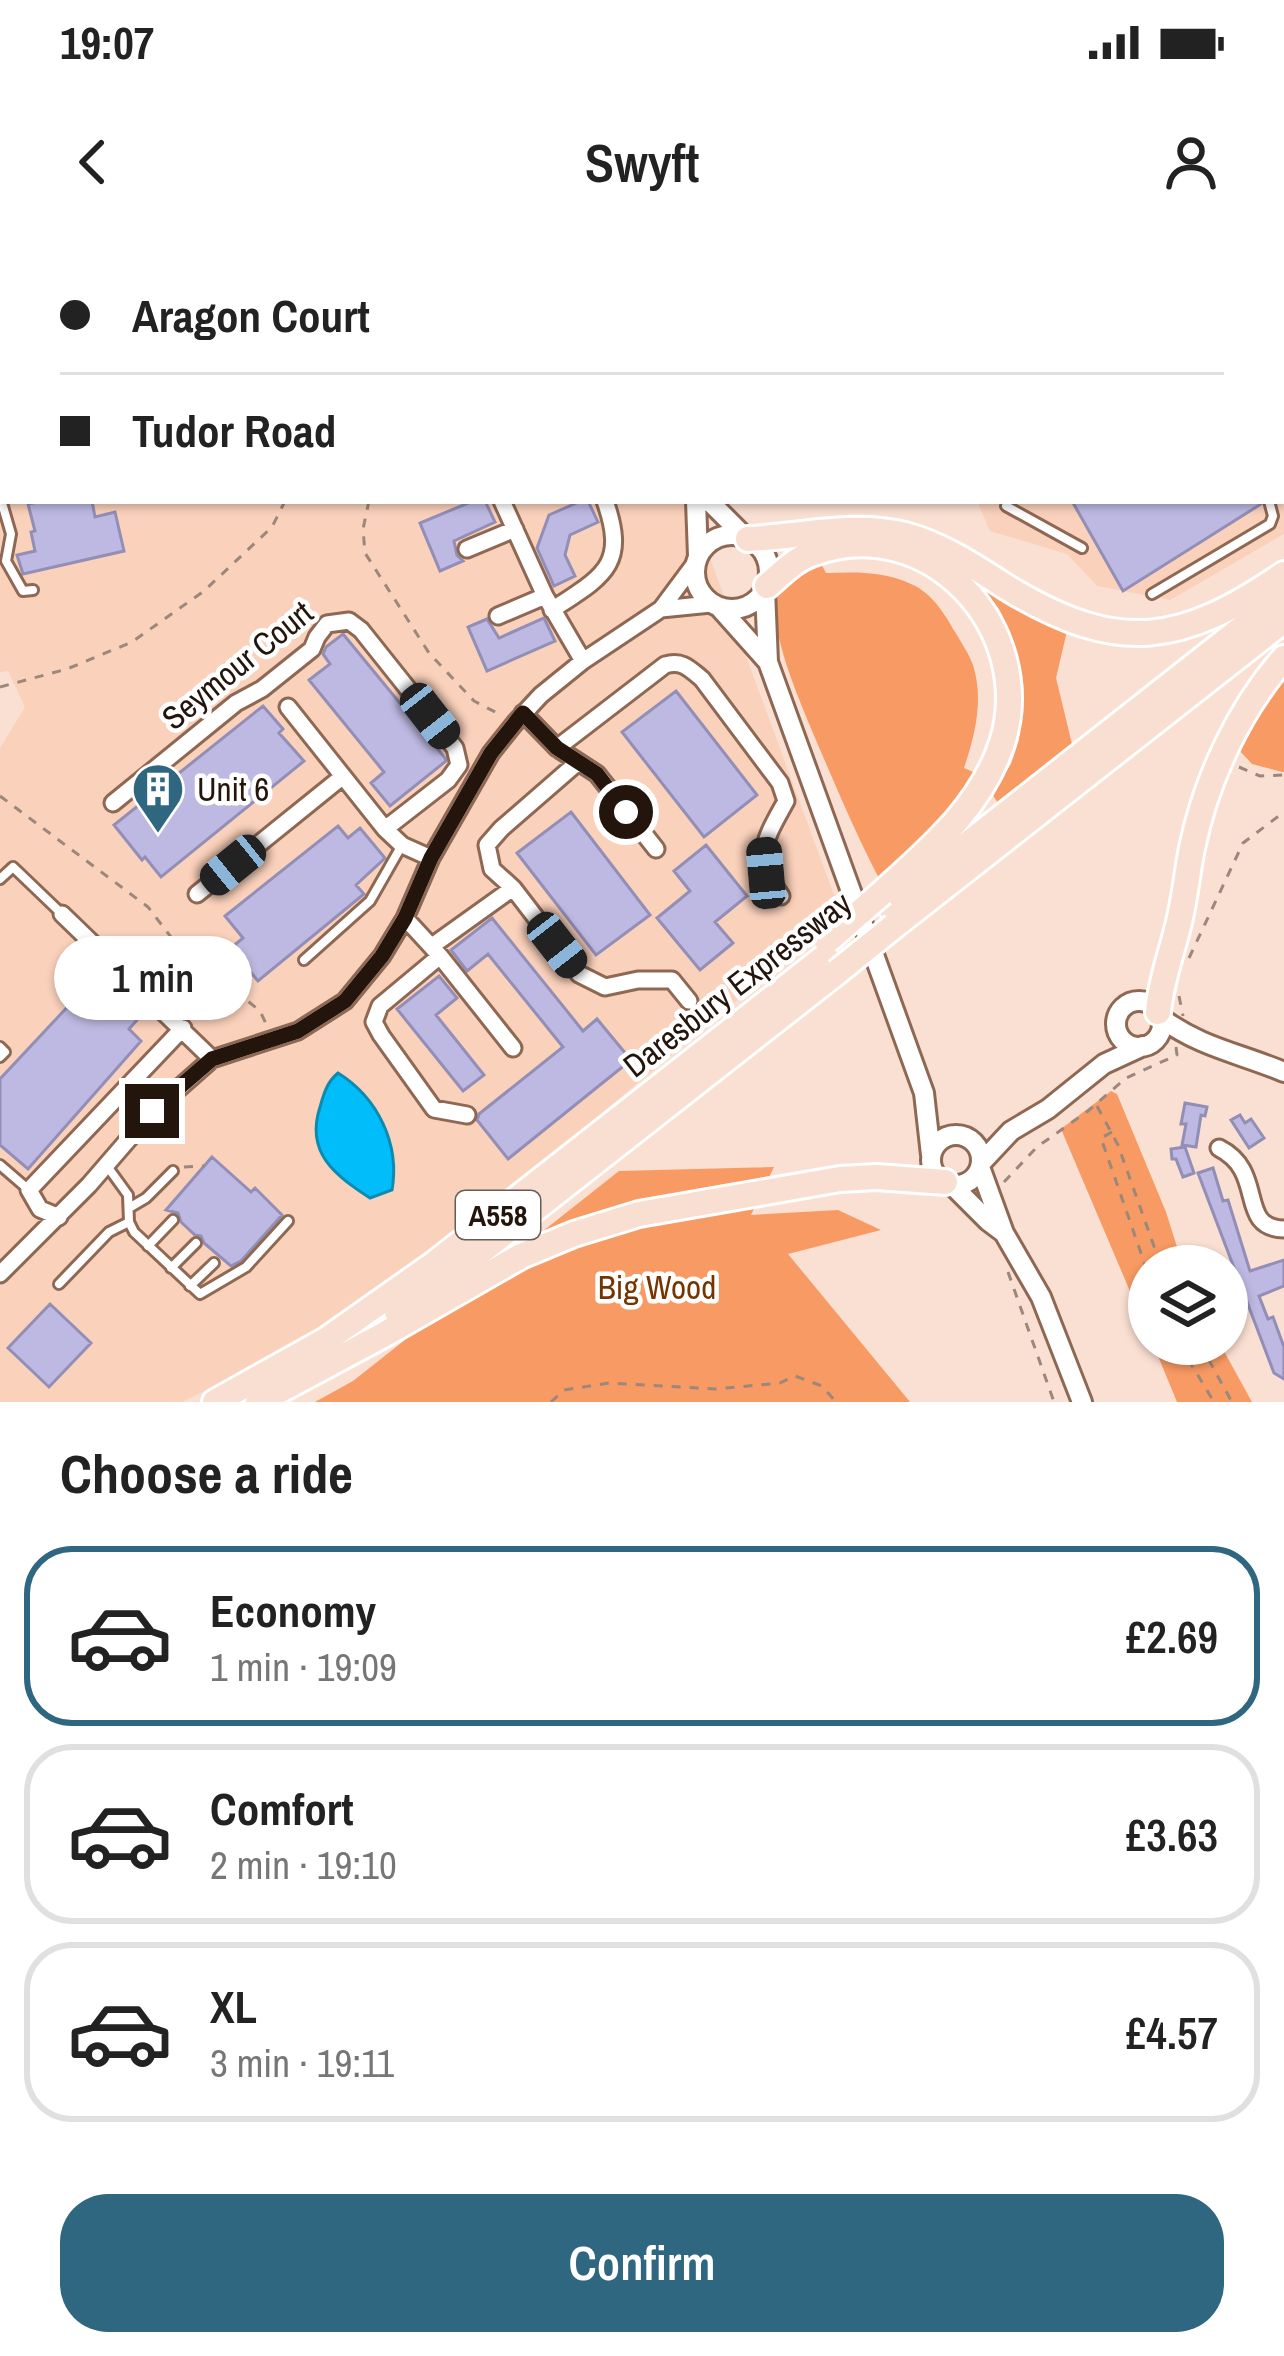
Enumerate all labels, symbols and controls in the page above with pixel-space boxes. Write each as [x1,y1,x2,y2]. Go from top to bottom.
text: 19:07 [60,12,154,73]
text: Swyft [585,126,699,199]
icon: back [60,129,126,195]
icon: person [1158,129,1224,195]
text: Aragon Court [132,285,370,346]
text: Tudor Road [132,400,336,461]
street label: Seymour Court [152,591,322,739]
car [394,677,466,755]
building icon: Unit 6 [130,761,186,835]
place label: Unit 6 [197,767,269,811]
route start [599,785,653,839]
car [194,828,272,902]
car [745,836,787,910]
street label: Daresbury Expressway [614,881,861,1087]
car [521,906,593,984]
callout: 1 min [53,937,251,1021]
text: 1 min [112,952,194,1004]
route end [125,1084,179,1138]
road number: A558 [456,1191,540,1239]
map controls [1128,1245,1248,1365]
button: layers [1128,1245,1248,1365]
park label: Big Wood [598,1265,716,1309]
text: Choose a ride [60,1437,353,1510]
text: Economy [210,1580,376,1641]
icon: car [66,1582,174,1690]
text: £2.69 [1126,1606,1218,1667]
text: 1 min · 19:09 [210,1641,397,1693]
text: Comfort [210,1778,353,1839]
icon: car [66,1780,174,1888]
text: £3.63 [1126,1804,1218,1865]
text: 2 min · 19:10 [210,1839,397,1891]
text: XL [210,1976,257,2037]
icon: car [66,1978,174,2086]
text: £4.57 [1126,2002,1218,2063]
text: 3 min · 19:11 [210,2037,394,2089]
button: Confirm [60,2194,1224,2332]

